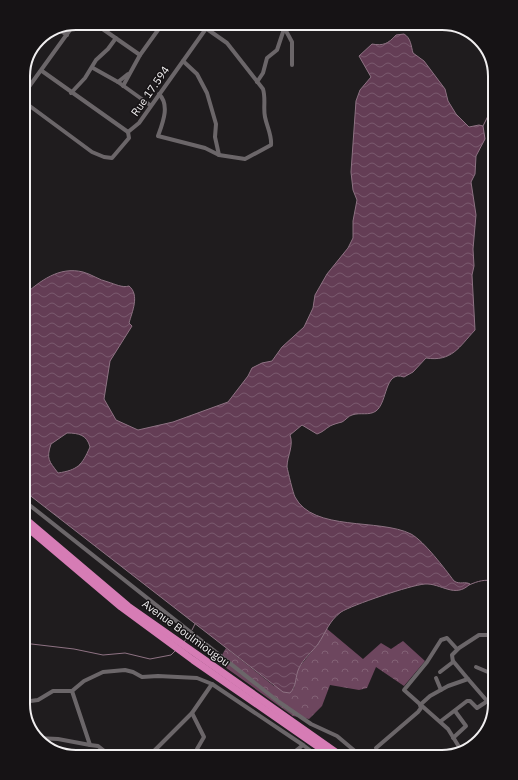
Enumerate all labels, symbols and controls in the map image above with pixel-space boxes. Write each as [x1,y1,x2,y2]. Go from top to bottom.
street label: Rue 17.594 [128,63,173,119]
street label: Avenue Boulmiougou [139,597,233,669]

